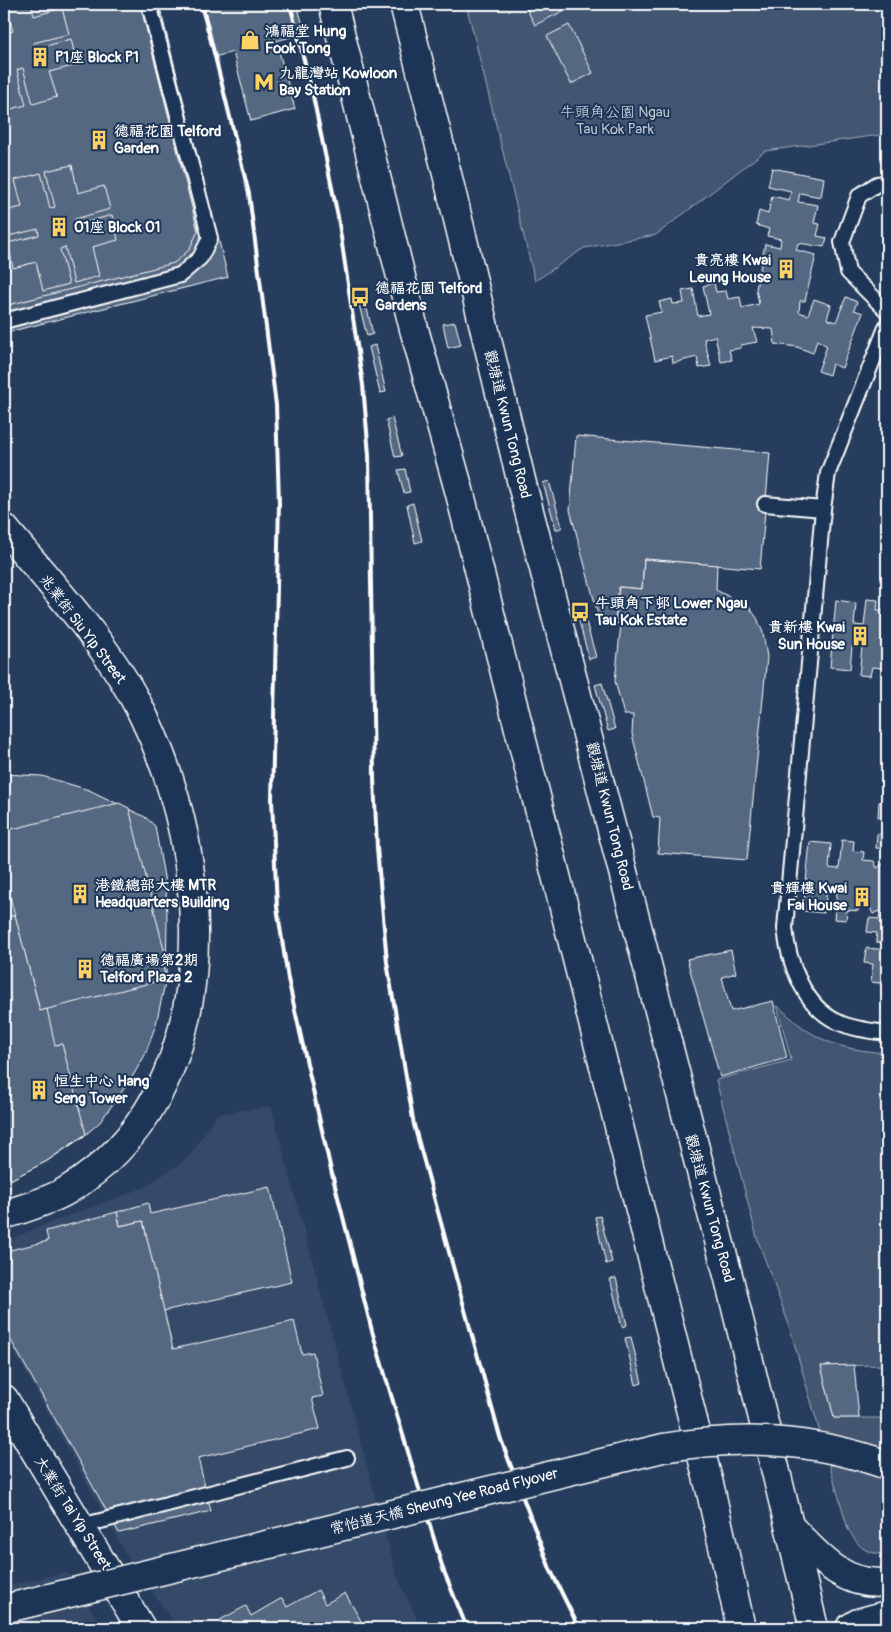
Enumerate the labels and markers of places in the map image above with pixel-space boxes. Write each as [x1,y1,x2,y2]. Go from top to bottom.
place label: 鴻福堂 Hung Fook Tong [265,22,347,58]
shop icon: 鴻福堂 Hung Fook Tong [239,29,261,51]
building icon: P1座 Block P1 [29,46,51,68]
place label: P1座 Block P1 [55,48,139,67]
place label: 九龍灣站 Kowloon Bay Station [279,64,398,100]
metro station icon: 九龍灣站 Kowloon Bay Station [253,71,275,93]
place label: 德福花園 Telford Garden [114,122,221,158]
building icon: 德福花園 Telford Garden [88,129,110,151]
building icon: O1座 Block O1 [48,216,70,238]
place label: O1座 Block O1 [74,218,160,237]
place label: 貴亮樓 Kwai Leung House [689,251,772,287]
building icon: 貴亮樓 Kwai Leung House [775,258,797,280]
place label: 德福花園 Telford Gardens [375,279,482,315]
bus stop icon: 德福花園 Telford Gardens [349,286,371,308]
place label: 牛頭角下邨 Lower Ngau Tau Kok Estate [594,594,748,630]
bus stop icon: 牛頭角下邨 Lower Ngau Tau Kok Estate [569,601,591,623]
place label: 貴新樓 Kwai Sun House [768,618,846,654]
building icon: 貴新樓 Kwai Sun House [849,625,871,647]
place label: 港鐵總部大樓 MTR Headquarters Building [95,876,230,912]
place label: 貴輝樓 Kwai Fai House [770,879,848,915]
building icon: 港鐵總部大樓 MTR Headquarters Building [69,883,91,905]
building icon: 貴輝樓 Kwai Fai House [851,886,873,908]
place label: 德福廣場第2期 Telford Plaza 2 [99,951,198,987]
building icon: 德福廣場第2期 Telford Plaza 2 [74,958,96,980]
place label: 恒生中心 Hang Seng Tower [54,1072,150,1108]
building icon: 恒生中心 Hang Seng Tower [28,1079,50,1101]

